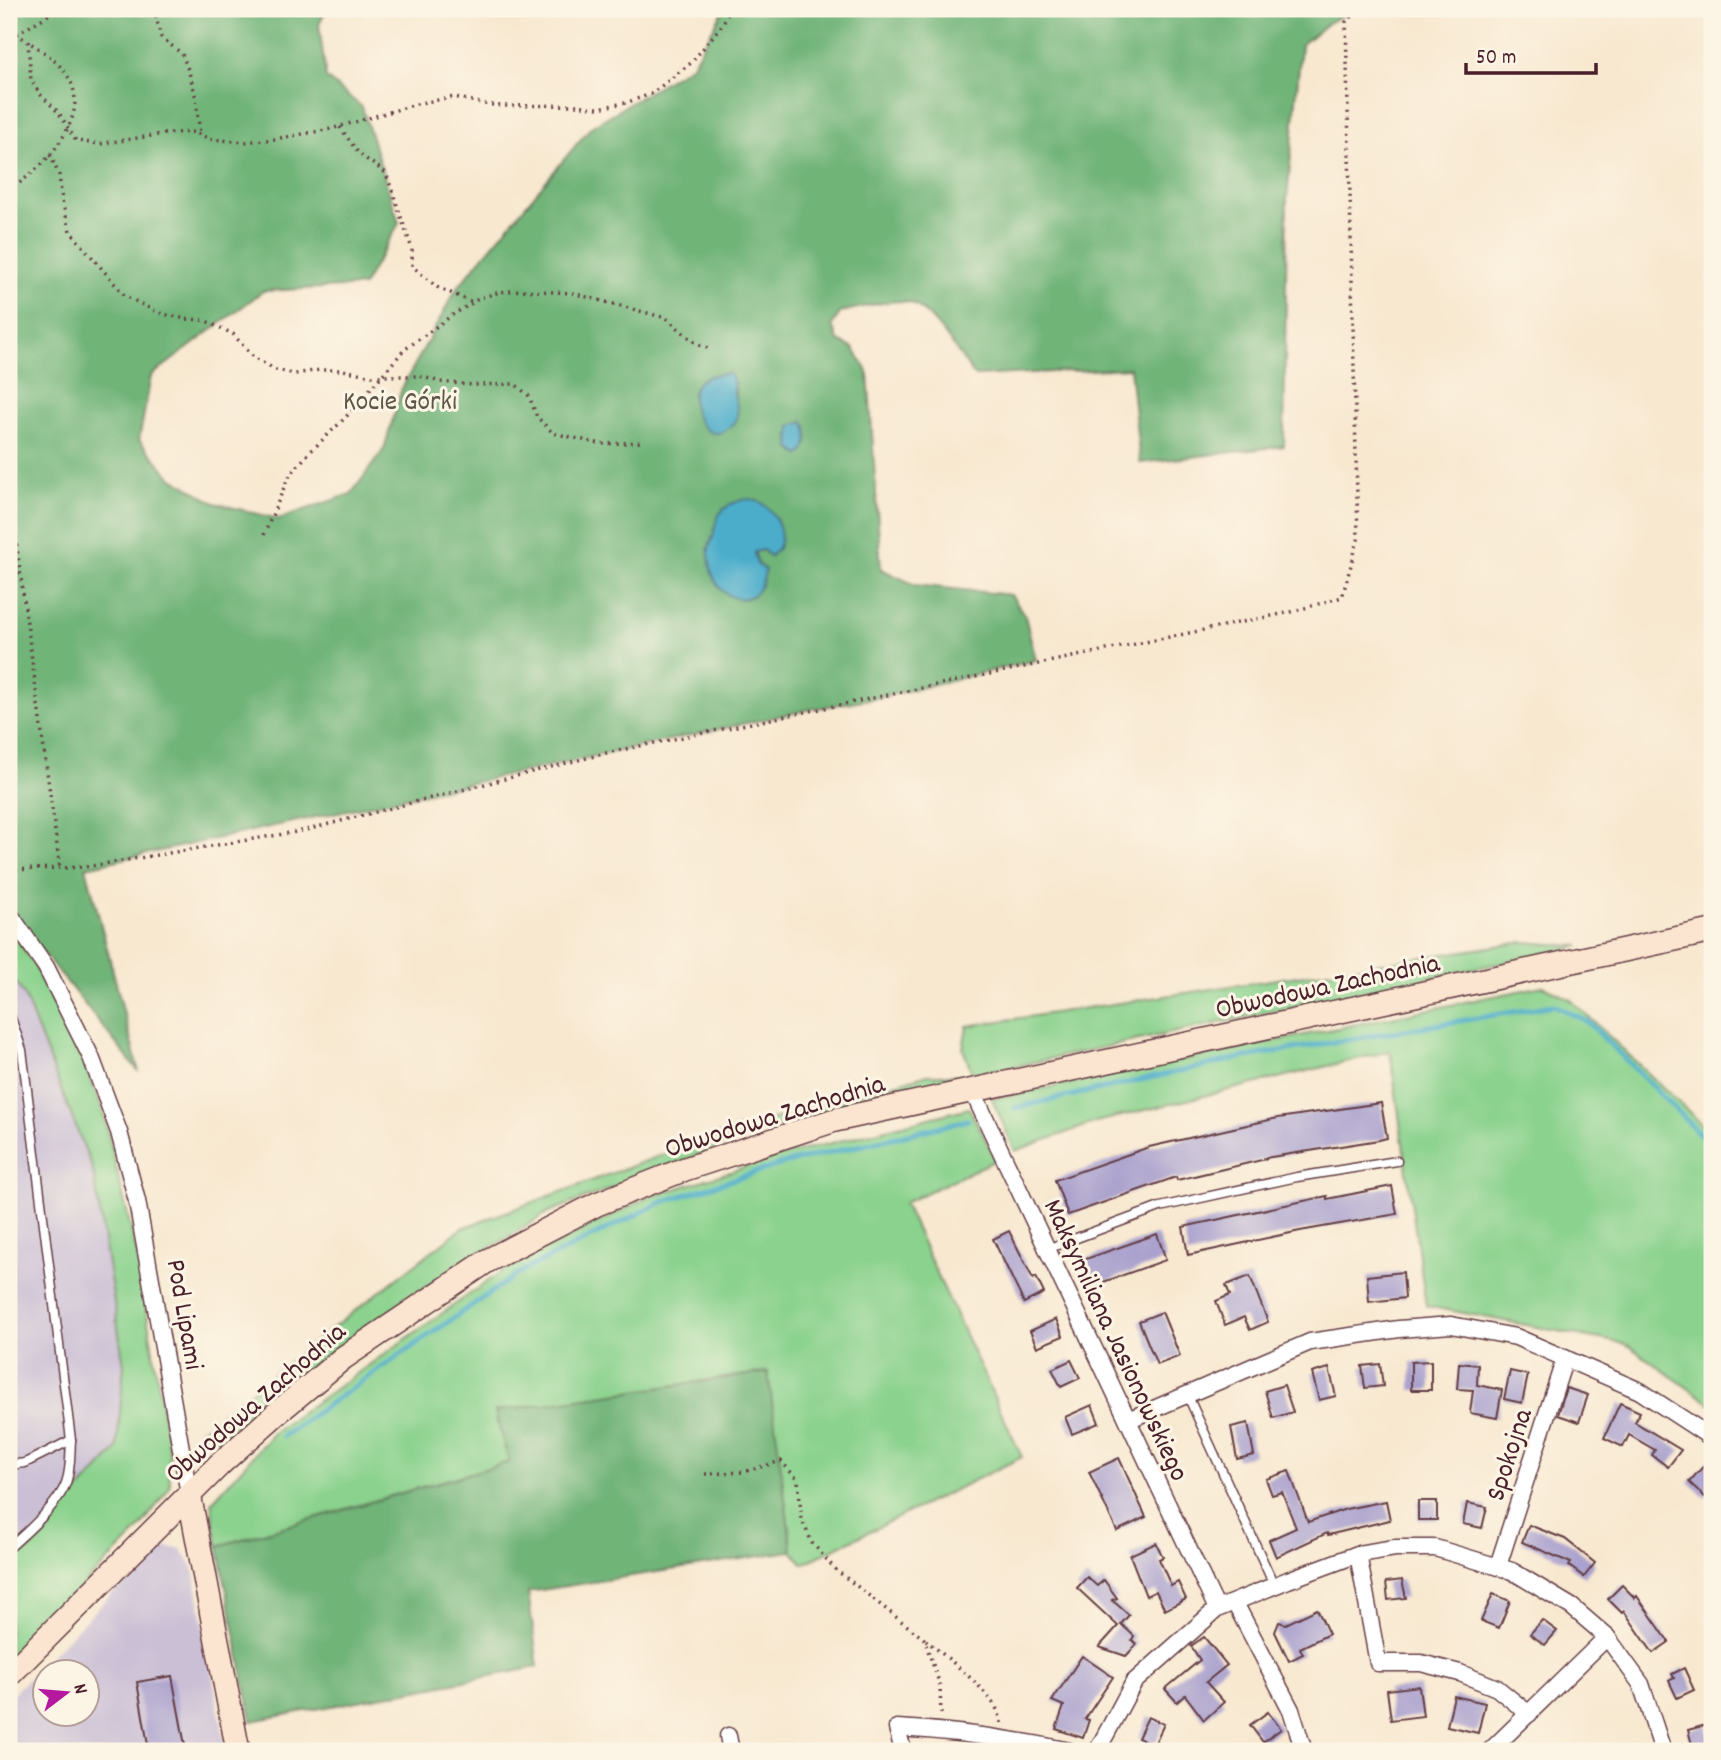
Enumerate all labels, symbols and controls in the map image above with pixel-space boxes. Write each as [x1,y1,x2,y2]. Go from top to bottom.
scale bar [1466,32,1595,76]
text: 50 m [1476,44,1516,74]
park label: Kocie Górki [343,384,457,424]
street label: Obwodowa Zachodnia [1212,945,1445,1032]
street label: Obwodowa Zachodnia [660,1066,891,1171]
street label: Maksymiliana Jasionowskiego [1030,1193,1197,1489]
street label: Pod Lipami [153,1256,211,1373]
street label: Obwodowa Zachodnia [158,1314,357,1495]
street label: Spokojna [1478,1403,1546,1507]
north arrow [32,1658,102,1728]
text: N [65,1681,93,1698]

